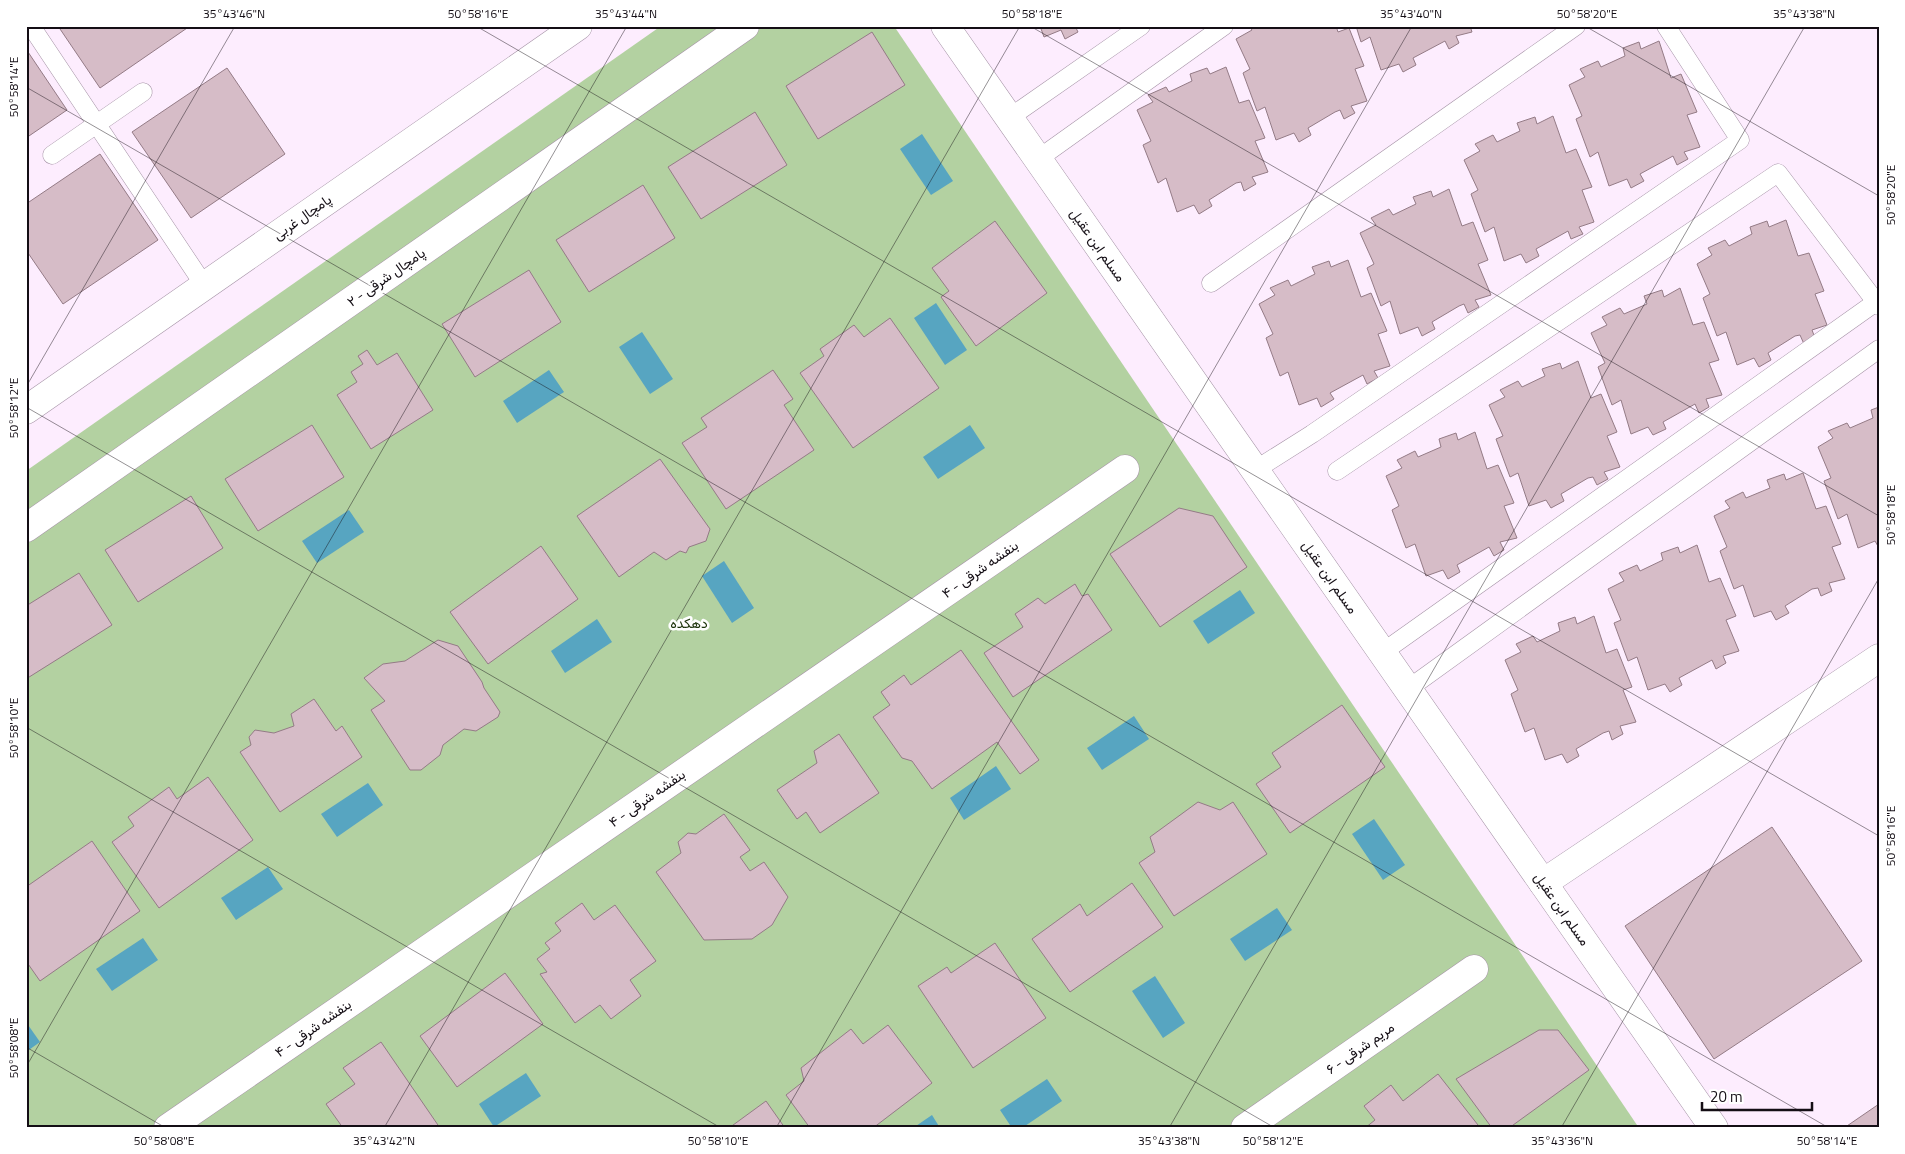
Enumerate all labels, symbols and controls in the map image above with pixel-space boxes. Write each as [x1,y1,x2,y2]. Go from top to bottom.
text: 35°43'46"N [203,4,265,23]
text: 50°58'16"E [448,4,509,23]
text: 35°43'44"N [595,4,657,23]
text: 50°58'18"E [1002,4,1063,23]
text: 35°43'40"N [1380,4,1442,23]
text: 50°58'20"E [1557,4,1618,23]
text: 35°43'38"N [1773,4,1835,23]
text: 50°58'14"E [4,56,23,117]
text: 50°58'20"E [1881,164,1900,225]
street label: پامچال غربی [268,189,335,245]
street label: مسلم ابن عقیل [1065,204,1132,286]
street label: پامچال شرقی - ۲ [342,242,429,311]
text: 50°58'12"E [4,377,23,438]
text: 50°58'18"E [1881,484,1900,545]
street label: بنفشه شرقی - ۴ [937,534,1022,603]
street label: مسلم ابن عقیل [1297,536,1364,618]
park label: دهکده [670,612,708,633]
text: 50°58'10"E [4,697,23,758]
street label: بنفشه شرقی - ۴ [604,763,689,832]
text: 50°58'16"E [1881,805,1900,866]
street label: مسلم ابن عقیل [1529,868,1596,950]
street label: بنفشه شرقی - ۴ [270,993,355,1062]
street label: مریم شرقی - ۶ [1321,1016,1398,1079]
text: 50°58'08"E [4,1017,23,1078]
scale bar [1702,1079,1812,1111]
text: 20 m [1710,1085,1743,1108]
text: 50°58'08"E [134,1131,195,1150]
text: 35°43'42"N [353,1131,415,1150]
text: 50°58'10"E [688,1131,749,1150]
text: 35°43'38"N [1138,1131,1200,1150]
text: 50°58'12"E [1243,1131,1304,1150]
text: 35°43'36"N [1531,1131,1593,1150]
text: 50°58'14"E [1797,1131,1858,1150]

